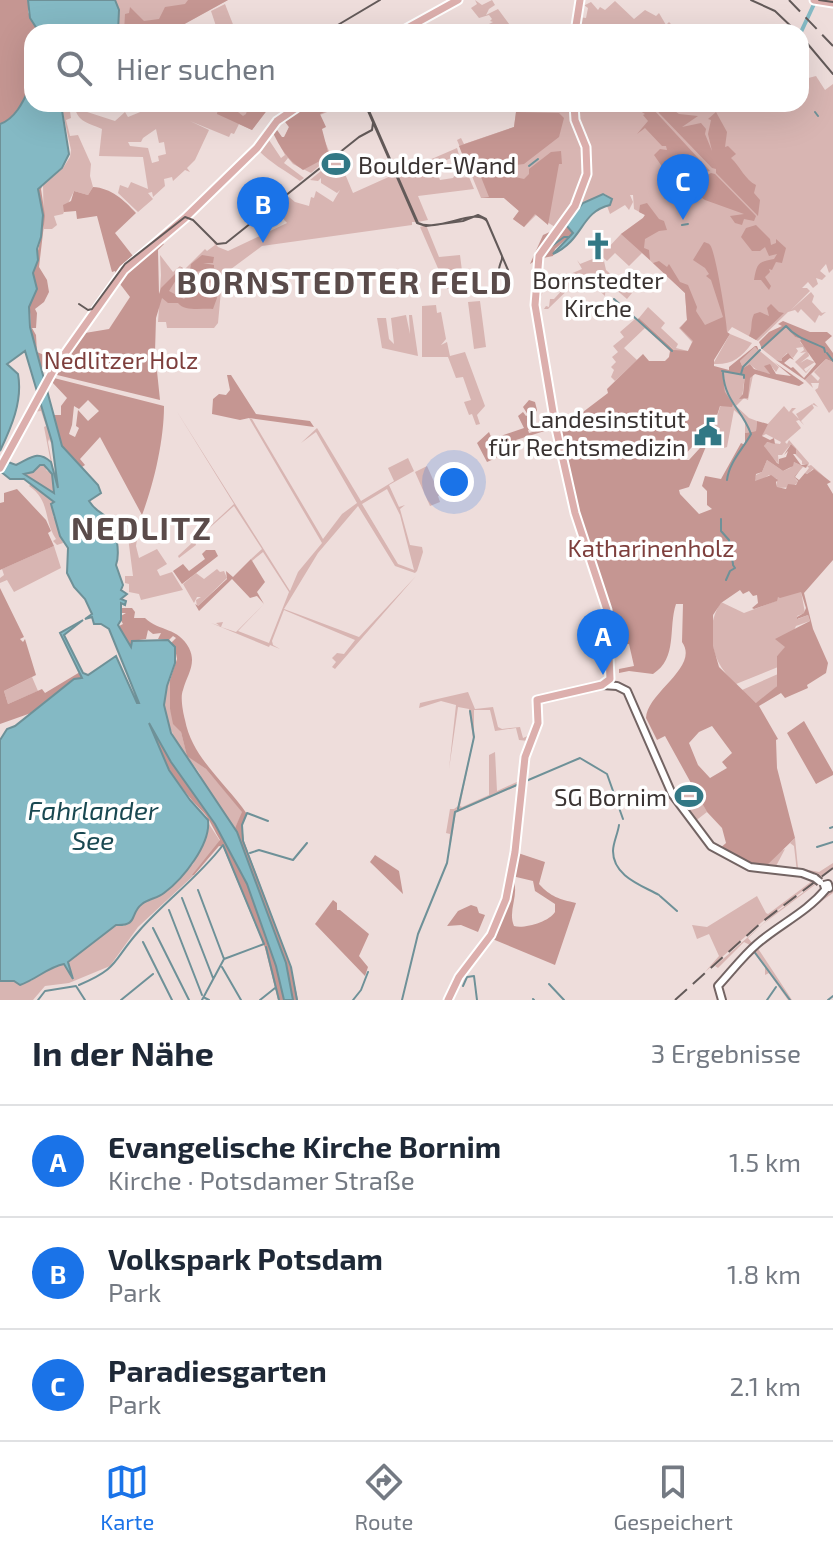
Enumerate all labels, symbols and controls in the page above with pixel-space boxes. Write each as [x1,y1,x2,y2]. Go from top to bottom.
search box [24,24,809,112]
icon: search [52,46,96,90]
text: Hier suchen [116,50,276,86]
sports icon: Boulder-Wand [321,149,351,179]
place label: Boulder-Wand [358,150,516,179]
pin: C [657,154,709,220]
pin: B [237,177,289,243]
church icon: Bornstedter Kirche [583,231,613,261]
district label: BORNSTEDTER FELD [176,262,514,300]
place label: Bornstedter Kirche [532,265,664,322]
park label: Nedlitzer Holz [44,345,198,374]
place label: Landesinstitut für Rechtsmedizin [488,404,686,461]
public building icon: Landesinstitut für Rechtsmedizin [693,417,723,447]
your location [434,462,474,502]
district label: NEDLITZ [71,508,213,546]
park label: Katharinenholz [568,533,734,562]
pin: A [577,609,629,675]
sports icon: SG Bornim [674,781,704,811]
place label: SG Bornim [554,782,667,811]
water label: Fahrlander See [28,794,159,855]
text: In der Nähe [32,1032,214,1073]
text: 3 Ergebnisse [651,1037,801,1068]
text: Evangelische Kirche Bornim [108,1128,501,1164]
text: A [50,1146,66,1177]
text: 1.5 km [729,1146,801,1177]
text: Kirche · Potsdamer Straße [108,1164,415,1195]
text: Volkspark Potsdam [108,1240,383,1276]
text: B [50,1258,66,1289]
text: 1.8 km [727,1258,801,1289]
text: Park [108,1276,161,1307]
text: Paradiesgarten [108,1352,327,1388]
text: C [50,1370,66,1401]
text: 2.1 km [729,1370,801,1401]
text: Park [108,1388,161,1419]
tab: Karte [100,1460,154,1534]
tab: Route [354,1460,413,1534]
tab: Gespeichert [613,1460,733,1534]

